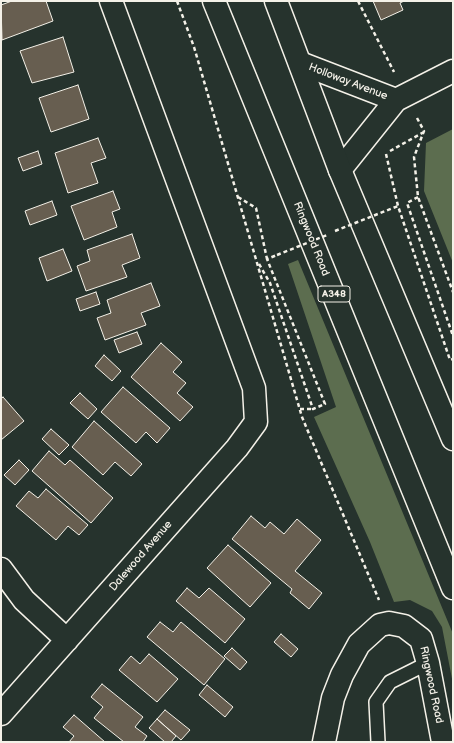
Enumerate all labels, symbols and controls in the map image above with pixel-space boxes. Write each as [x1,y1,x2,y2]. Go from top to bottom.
street label: Holloway Avenue [307,61,389,103]
street label: Ringwood Road [290,200,332,278]
road number: A348 [318,286,350,302]
street label: Dalewood Avenue [107,518,175,594]
street label: Ringwood Road [416,645,446,725]

